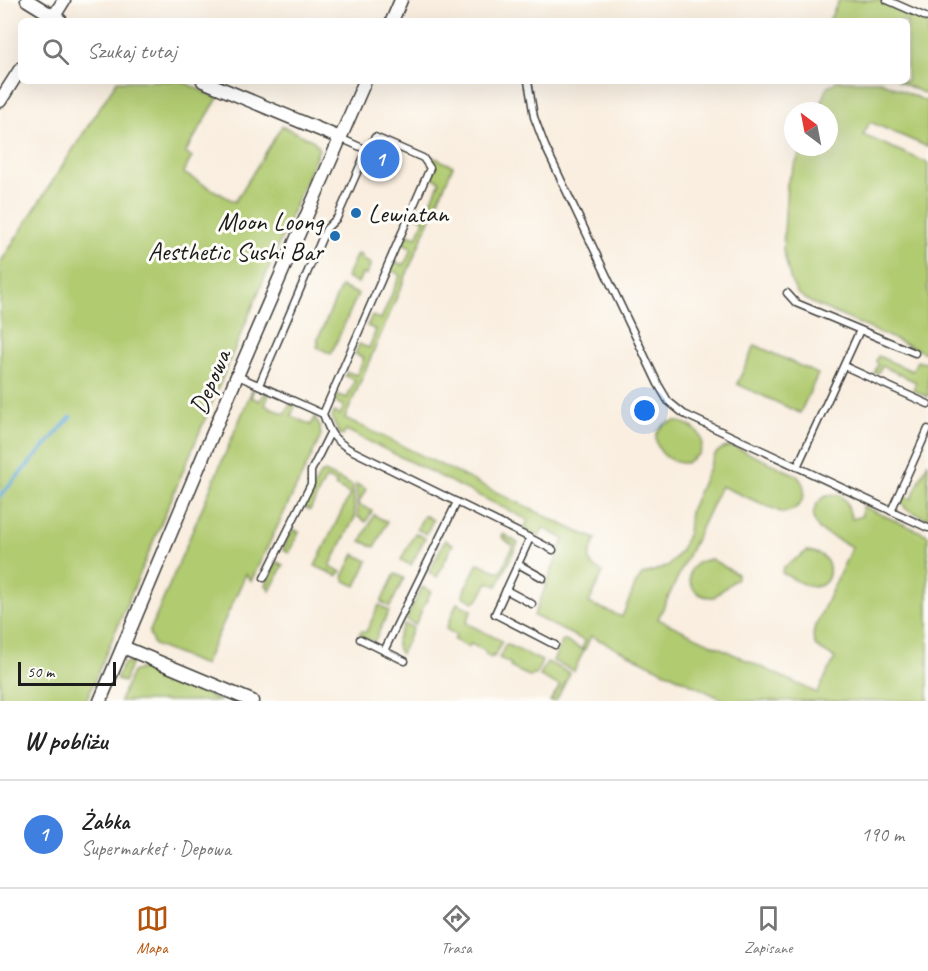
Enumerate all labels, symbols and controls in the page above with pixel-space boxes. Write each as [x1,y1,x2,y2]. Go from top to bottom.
search box [18,18,910,84]
icon: search [39,35,72,68]
text: Szukaj tutaj [87,37,177,65]
north arrow [784,102,838,156]
pin: 1 [360,136,400,182]
place label: Lewiatan [368,197,449,230]
place label: Moon Loong Aesthetic Sushi Bar [148,205,325,268]
marker: Lewiatan [349,206,363,220]
marker: Moon Loong Aesthetic Sushi Bar [328,229,342,243]
street label: Depowa [182,343,239,419]
your location [630,396,659,425]
scale bar [18,659,116,686]
text: 50 m [27,662,54,682]
text: W pobliżu [24,724,107,757]
text: Żabka [81,808,129,836]
text: 1 [39,822,48,847]
text: 190 m [861,822,904,847]
text: Supermarket · Depowa [81,836,231,861]
tab: Mapa [136,902,169,958]
tab: Trasa [440,902,473,958]
tab: Zapisane [744,902,792,958]

